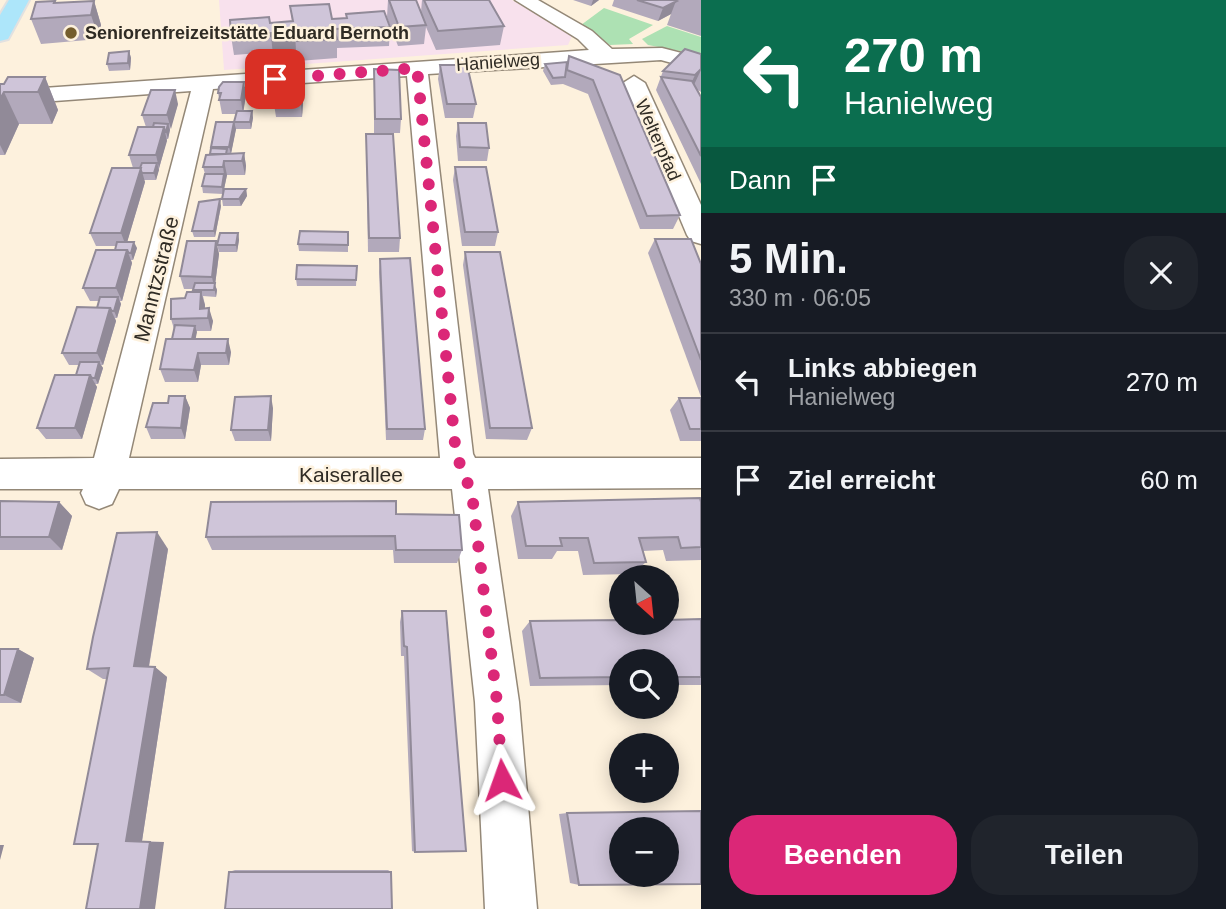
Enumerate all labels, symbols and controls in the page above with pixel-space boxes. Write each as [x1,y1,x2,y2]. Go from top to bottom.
place label: Seniorenfreizeitstätte Eduard Bernoth [85,23,409,43]
marker: Seniorenfreizeitstätte Eduard Bernoth [63,25,79,41]
icon: left [729,28,820,119]
text: 270 m [844,28,983,82]
pin [245,49,305,109]
street label: Hanielweg [455,49,541,75]
icon: arrive [256,60,294,98]
text: Hanielweg [844,85,993,121]
street label: Welterpfad [631,96,685,184]
icon: arrive [805,161,843,199]
text: Dann [729,165,791,195]
street label: Manntzstraße [129,214,183,344]
text: 5 Min. [729,235,848,282]
button: close [1124,236,1198,310]
text: 330 m · 06:05 [729,285,871,311]
text: Links abbiegen [788,353,977,383]
icon: left [729,363,767,401]
text: 270 m [1126,367,1198,397]
text: Hanielweg [788,384,895,410]
icon: arrive [729,461,767,499]
street label: Kaiserallee [299,463,403,486]
text: Ziel erreicht [788,465,935,495]
text: 60 m [1140,465,1198,495]
north arrow [609,565,679,635]
map controls [609,565,679,887]
button: search [609,649,679,719]
button: + [609,733,679,803]
position arrow [465,743,539,817]
button: Beenden [729,815,957,895]
button: Teilen [971,815,1198,895]
button: − [609,817,679,887]

